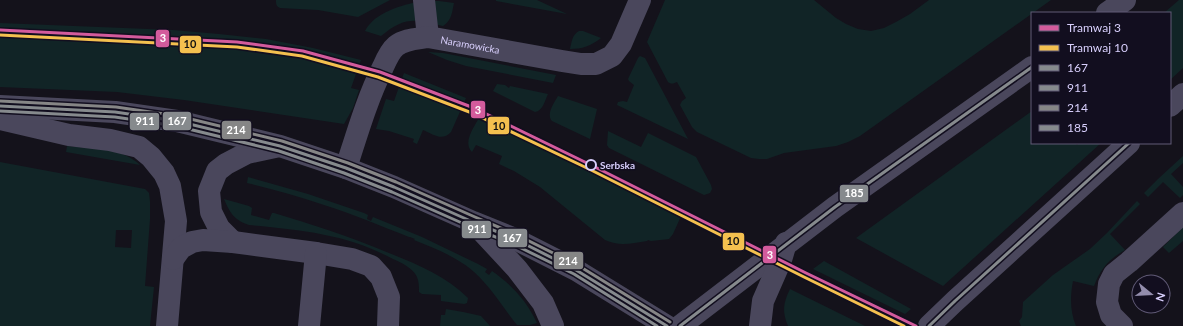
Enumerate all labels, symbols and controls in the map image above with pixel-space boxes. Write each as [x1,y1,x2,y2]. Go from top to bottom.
legend [1031,12,1171,144]
text: Tramwaj 3 [1067,20,1121,35]
line badge: 3 [155,29,170,48]
text: 3 [160,31,166,44]
street label: Naramowicka [440,33,501,56]
line badge: 10 [179,35,202,54]
text: 10 [184,37,197,50]
text: Tramwaj 10 [1067,40,1128,55]
text: 167 [1067,60,1088,75]
text: 911 [1067,80,1088,95]
line badge: 3 [470,100,486,119]
text: 214 [1067,100,1088,115]
text: 3 [475,103,481,116]
line badge: 167 [162,111,192,131]
line badge: 911 [129,112,160,131]
text: 911 [135,114,155,127]
text: 167 [167,114,187,127]
line badge: 10 [487,116,510,135]
text: 10 [493,119,506,132]
line badge: 214 [221,120,252,140]
text: 185 [1067,120,1088,135]
text: 214 [226,123,246,136]
marker: Serbska [585,159,597,171]
place label: Serbska [600,159,635,171]
line badge: 185 [839,184,869,203]
text: 185 [844,186,864,199]
line badge: 911 [461,220,492,239]
text: 911 [467,222,487,235]
line badge: 167 [497,228,528,248]
text: 167 [502,231,522,244]
line badge: 10 [722,232,745,251]
text: 10 [727,234,740,247]
line badge: 3 [762,245,777,264]
text: 3 [767,248,773,261]
line badge: 214 [553,251,584,270]
text: 214 [558,254,578,267]
north arrow [1131,274,1171,314]
text: N [1153,291,1168,303]

